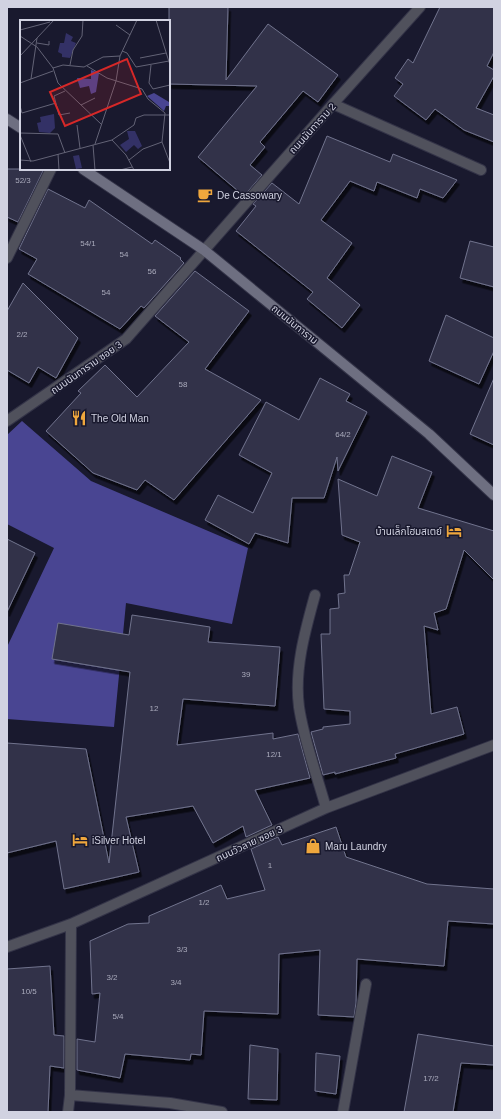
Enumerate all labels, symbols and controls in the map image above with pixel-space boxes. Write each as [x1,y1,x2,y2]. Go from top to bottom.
inset map [20,20,170,170]
street label: ถนนนันทาราม 2 [287,101,338,156]
house number: 52/3 [15,176,31,185]
cafe icon: De Cassowary [196,186,214,204]
place label: De Cassowary [217,190,282,201]
house number: 54/1 [80,239,96,248]
house number: 54 [120,250,129,259]
house number: 56 [148,267,157,276]
house number: 54 [102,288,111,297]
street label: ถนนนันทาราม [270,303,320,346]
house number: 2/2 [16,330,28,339]
street label: ถนนนันทาราม ซอย 3 [49,339,124,396]
house number: 58 [179,380,188,389]
restaurant icon: The Old Man [70,409,88,427]
place label: The Old Man [91,413,149,424]
house number: 64/2 [335,430,351,439]
hotel icon: บ้านเล็กโฮมสเตย์ [445,522,463,540]
place label: บ้านเล็กโฮมสเตย์ [376,525,442,537]
house number: 39 [242,670,251,679]
house number: 12 [150,704,159,713]
house number: 12/1 [266,750,282,759]
street label: ถนนวัวลาย ซอย 3 [214,823,285,864]
hotel icon: iSilver Hotel [71,831,89,849]
place label: iSilver Hotel [92,835,145,846]
shop icon: Maru Laundry [304,837,322,855]
place label: Maru Laundry [325,841,387,852]
house number: 1 [268,861,273,870]
house number: 1/2 [198,898,210,907]
house number: 3/3 [176,945,188,954]
house number: 3/2 [106,973,118,982]
house number: 3/4 [170,978,182,987]
house number: 10/5 [21,987,37,996]
house number: 5/4 [112,1012,124,1021]
house number: 17/2 [423,1074,439,1083]

